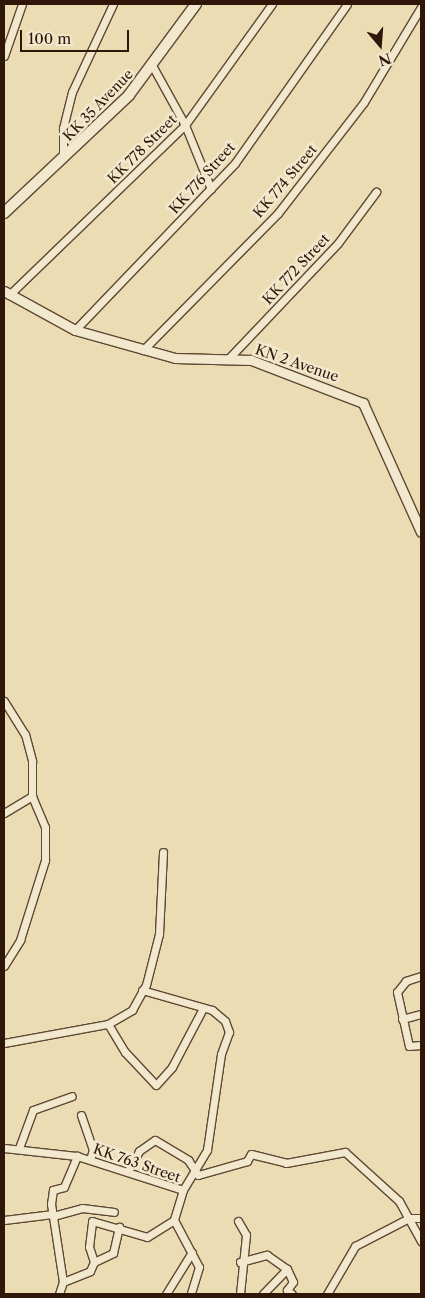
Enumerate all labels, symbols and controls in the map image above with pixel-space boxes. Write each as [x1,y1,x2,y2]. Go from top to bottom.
scale bar [22,20,131,52]
north arrow [355,20,405,70]
text: 100 m [28,29,71,48]
text: N [376,49,393,70]
street label: KK 35 Avenue [59,65,137,145]
street label: KK 778 Street [104,111,180,187]
street label: KK 776 Street [165,139,239,217]
street label: KK 774 Street [250,141,320,221]
street label: KK 772 Street [259,230,333,308]
street label: KN 2 Avenue [253,341,341,385]
street label: KK 763 Street [91,1140,183,1186]

